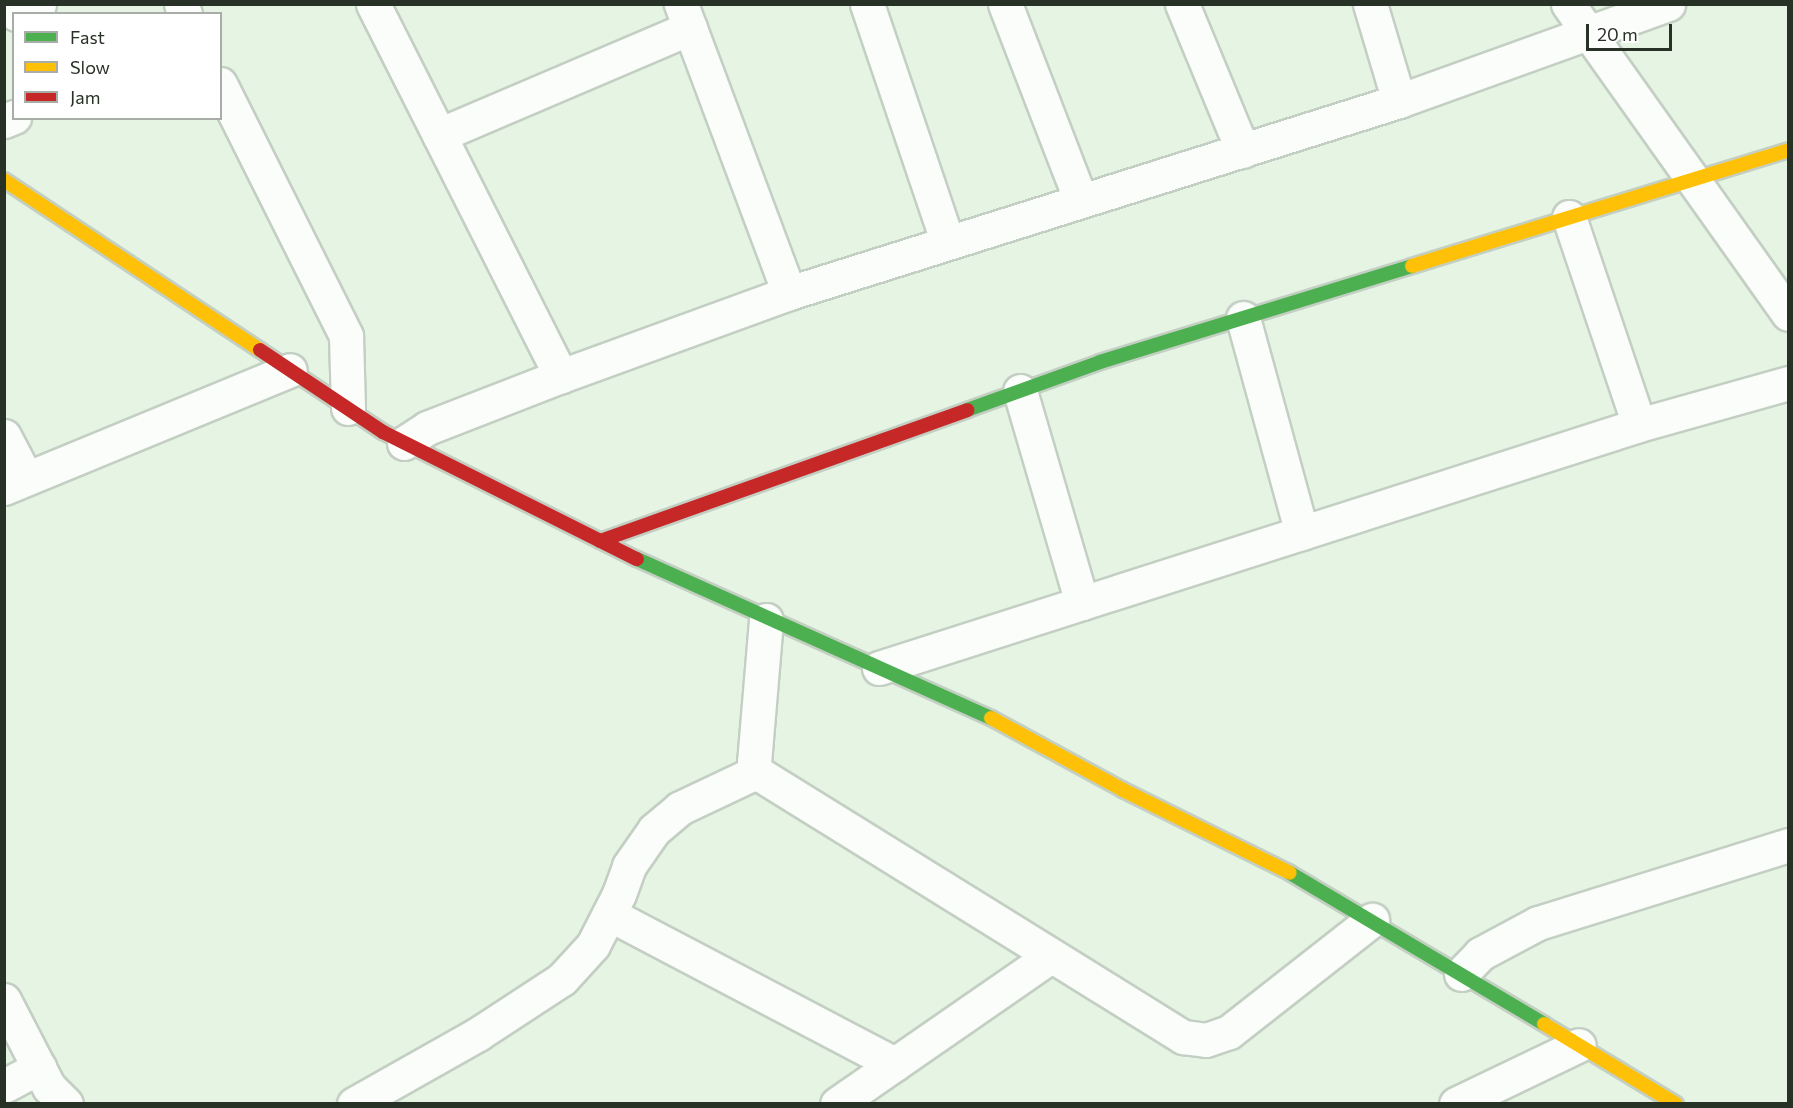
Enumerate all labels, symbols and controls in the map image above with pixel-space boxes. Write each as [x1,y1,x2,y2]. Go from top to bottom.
legend [12,12,222,120]
scale bar [1589,12,1674,50]
text: 20 m [1597,23,1638,45]
text: Fast [70,26,105,48]
text: Slow [70,56,110,78]
text: Jam [70,86,100,108]

